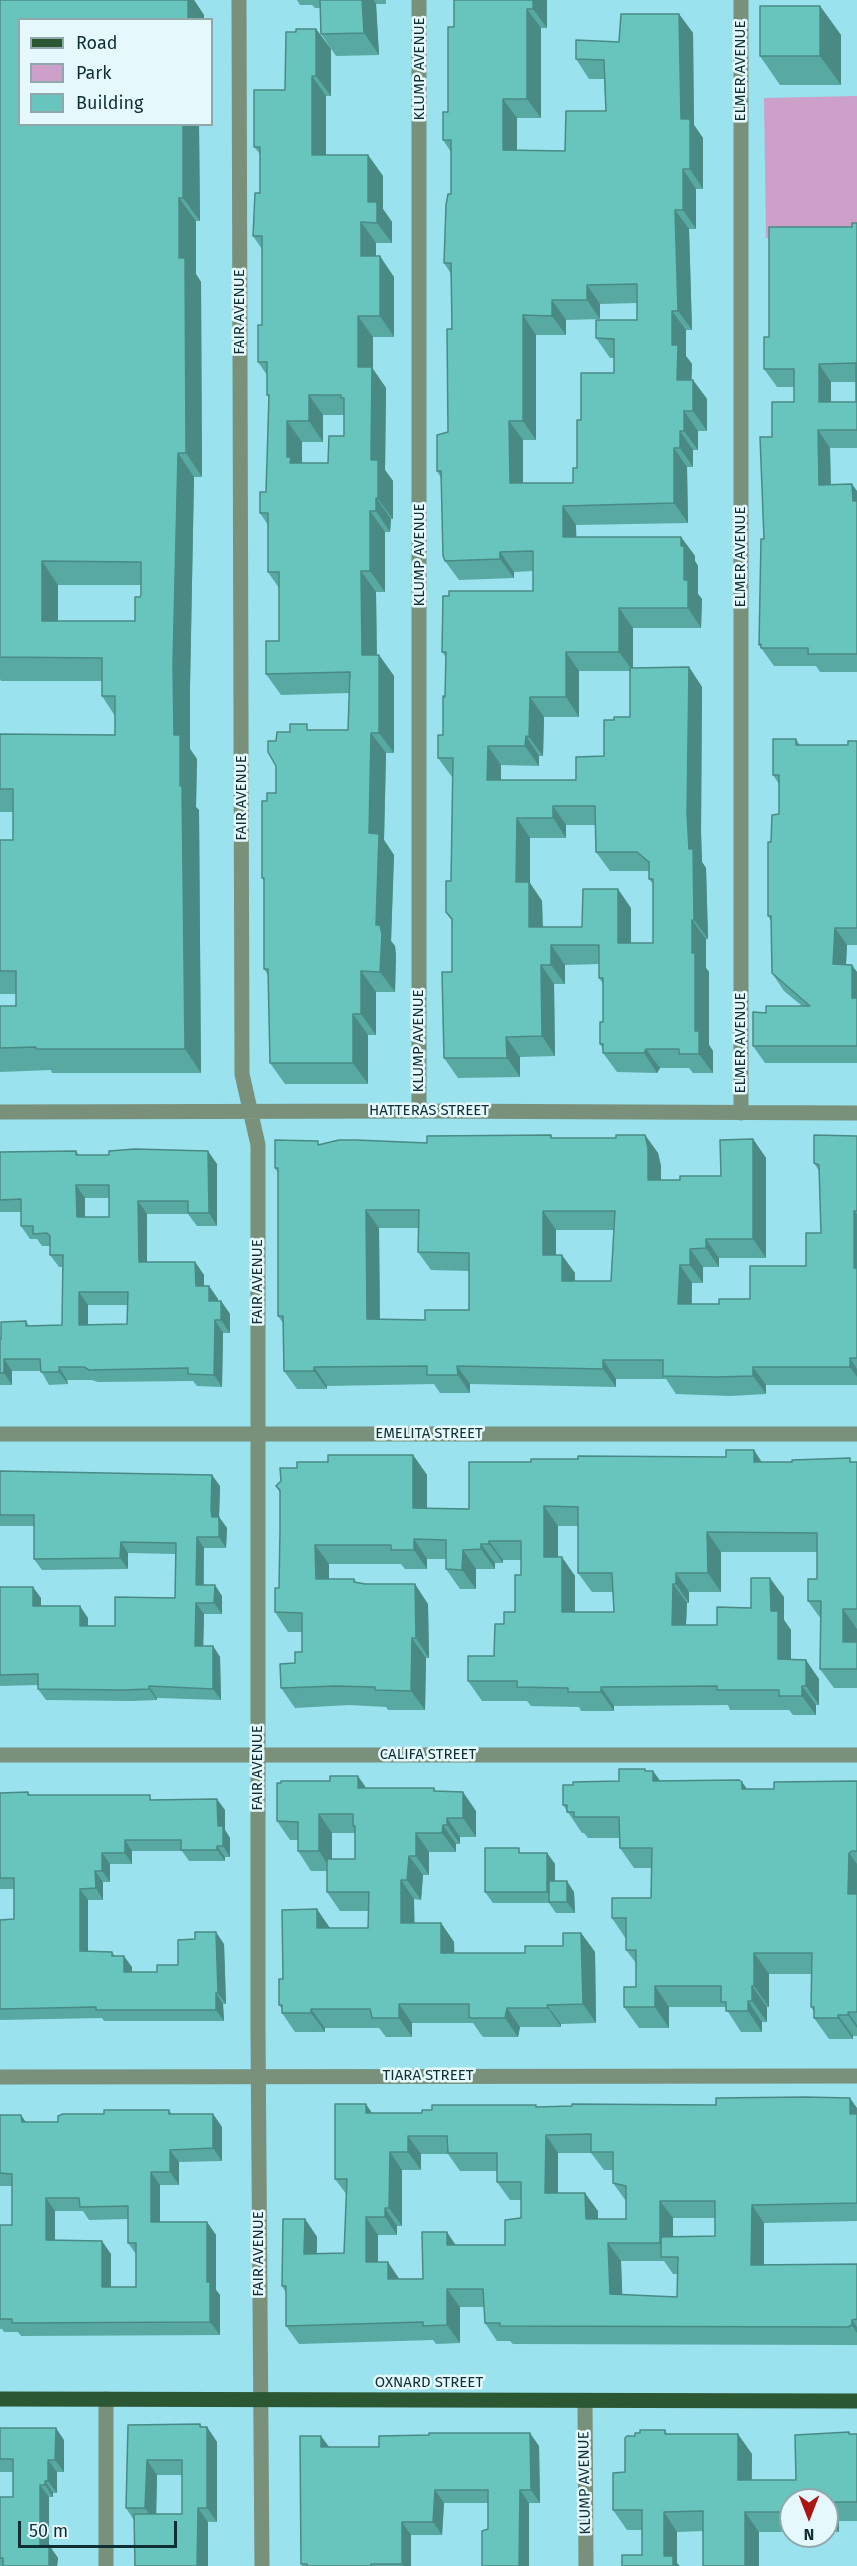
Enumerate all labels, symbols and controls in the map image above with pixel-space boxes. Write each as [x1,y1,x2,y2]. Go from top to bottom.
street label: KLUMP AVENUE [411,17,429,121]
legend [18,18,213,126]
street label: ELMER AVENUE [732,20,750,122]
text: Road [76,32,118,54]
text: Park [76,62,111,84]
text: Building [76,92,143,114]
street label: FAIR AVENUE [231,269,249,355]
street label: KLUMP AVENUE [411,503,429,607]
street label: ELMER AVENUE [732,506,750,608]
street label: FAIR AVENUE [233,755,251,841]
street label: KLUMP AVENUE [410,989,428,1093]
street label: ELMER AVENUE [732,992,750,1094]
street label: HATTERAS STREET [369,1102,489,1120]
street label: FAIR AVENUE [249,1239,267,1325]
street label: EMELITA STREET [375,1425,483,1443]
street label: FAIR AVENUE [249,1725,267,1811]
street label: CALIFA STREET [380,1746,476,1764]
street label: TIARA STREET [383,2067,473,2085]
street label: FAIR AVENUE [250,2211,268,2297]
street label: OXNARD STREET [375,2374,483,2392]
street label: KLUMP AVENUE [575,2431,595,2535]
north arrow [779,2488,839,2548]
scale bar [21,2509,180,2547]
text: 50 m [29,2520,68,2542]
text: N [804,2525,814,2544]

